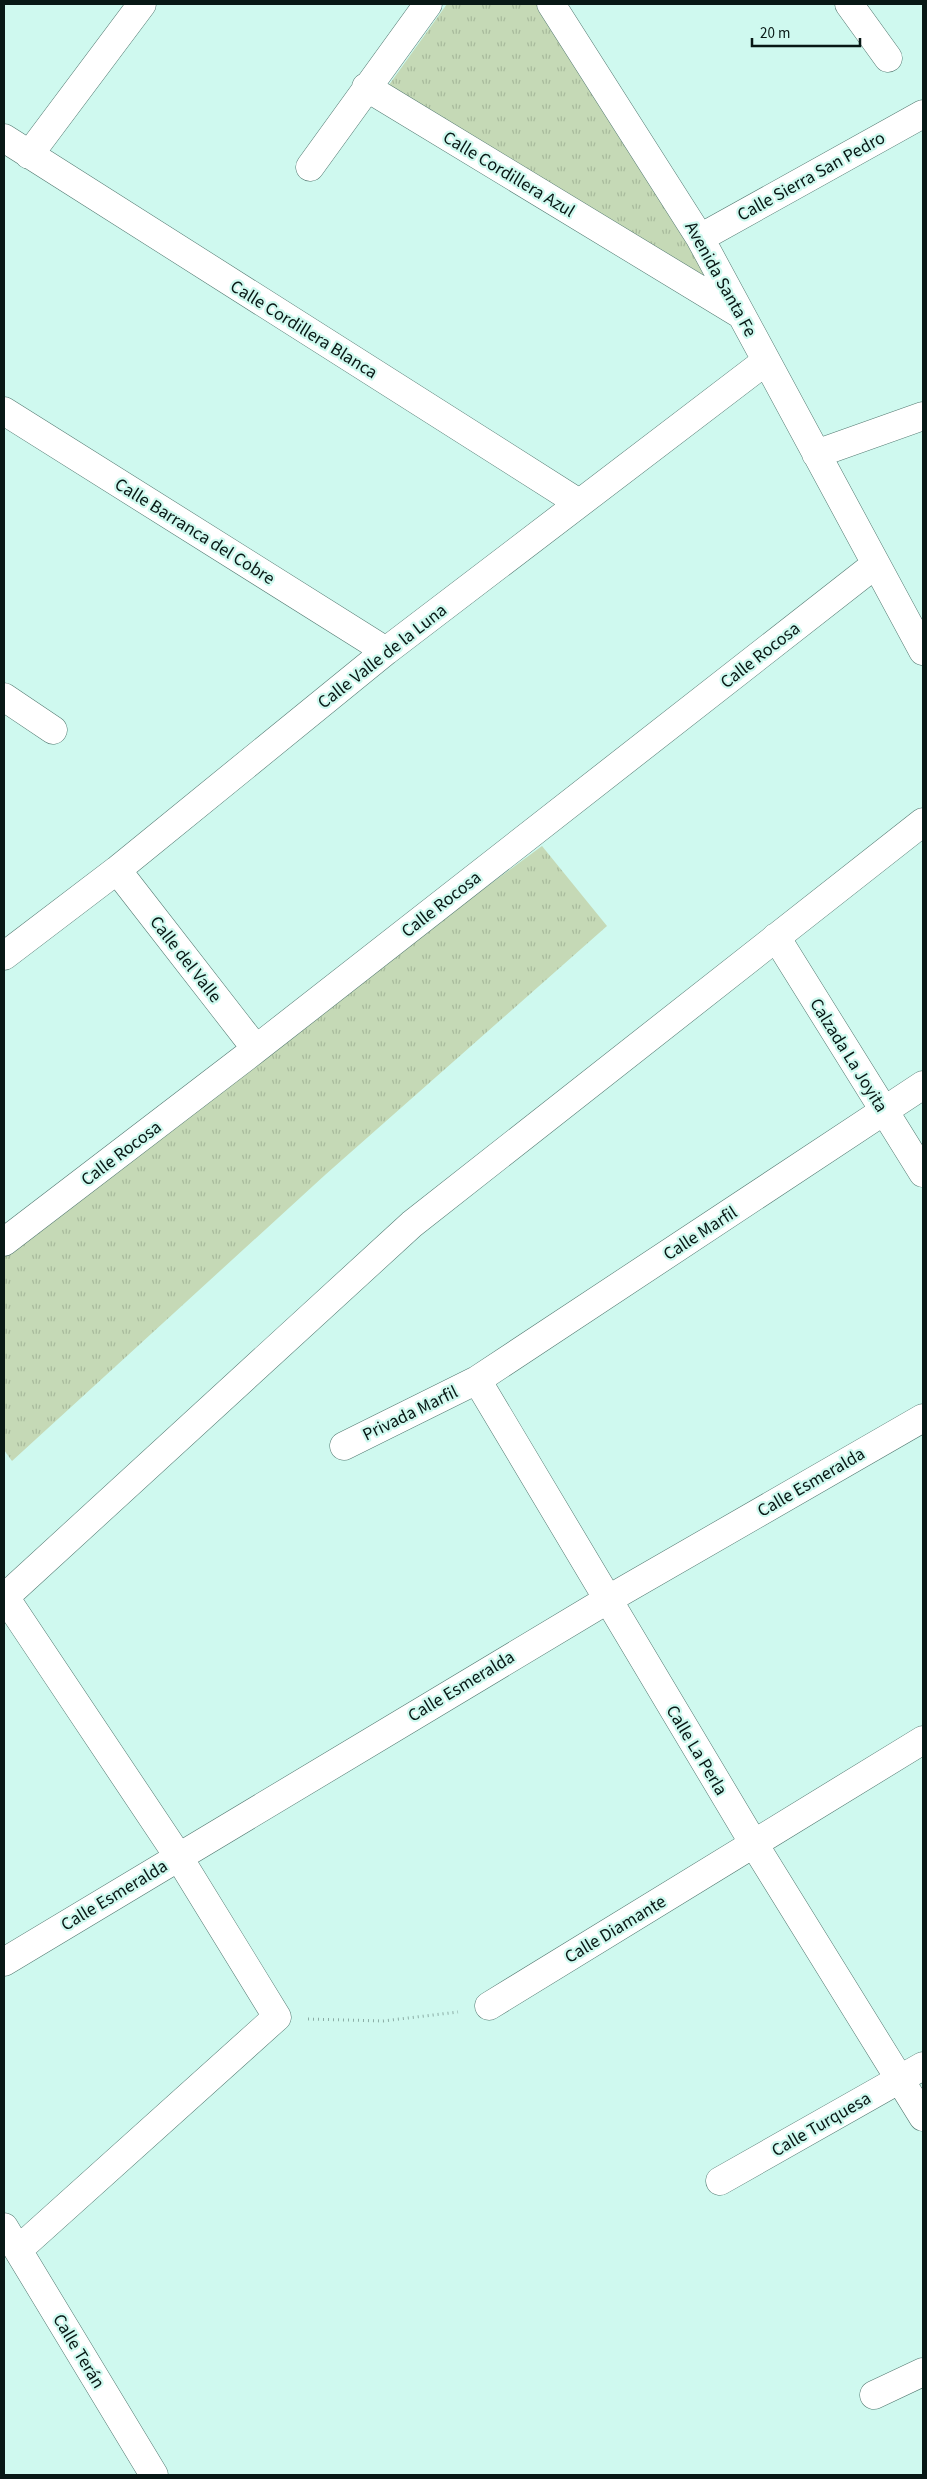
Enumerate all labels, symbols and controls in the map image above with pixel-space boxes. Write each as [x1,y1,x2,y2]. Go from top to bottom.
scale bar [752,15,860,47]
text: 20 m [760,23,790,44]
street label: Calle Cordillera Azul [438,125,579,224]
street label: Calle Sierra San Pedro [733,125,890,227]
street label: Avenida Santa Fe [679,217,763,341]
street label: Calle Cordillera Blanca [225,274,382,385]
street label: Calle Barranca del Cobre [110,472,280,591]
street label: Calle Valle de la Luna [312,598,452,715]
street label: Calle Rocosa [715,616,805,695]
street label: Calle Rocosa [396,865,486,944]
street label: Calle del Valle [144,911,228,1008]
street label: Calzada La Joyita [803,993,894,1117]
street label: Calle Rocosa [76,1115,167,1192]
street label: Calle Marfil [658,1200,742,1267]
street label: Privada Marfil [358,1380,462,1447]
street label: Calle Esmeralda [753,1441,870,1523]
street label: Calle Esmeralda [403,1645,519,1728]
street label: Calle La Perla [660,1700,733,1800]
street label: Calle Esmeralda [56,1854,172,1937]
street label: Calle Diamante [560,1889,671,1970]
street label: Calle Turquesa [767,2086,876,2163]
street label: Calle Terán [46,2309,111,2393]

